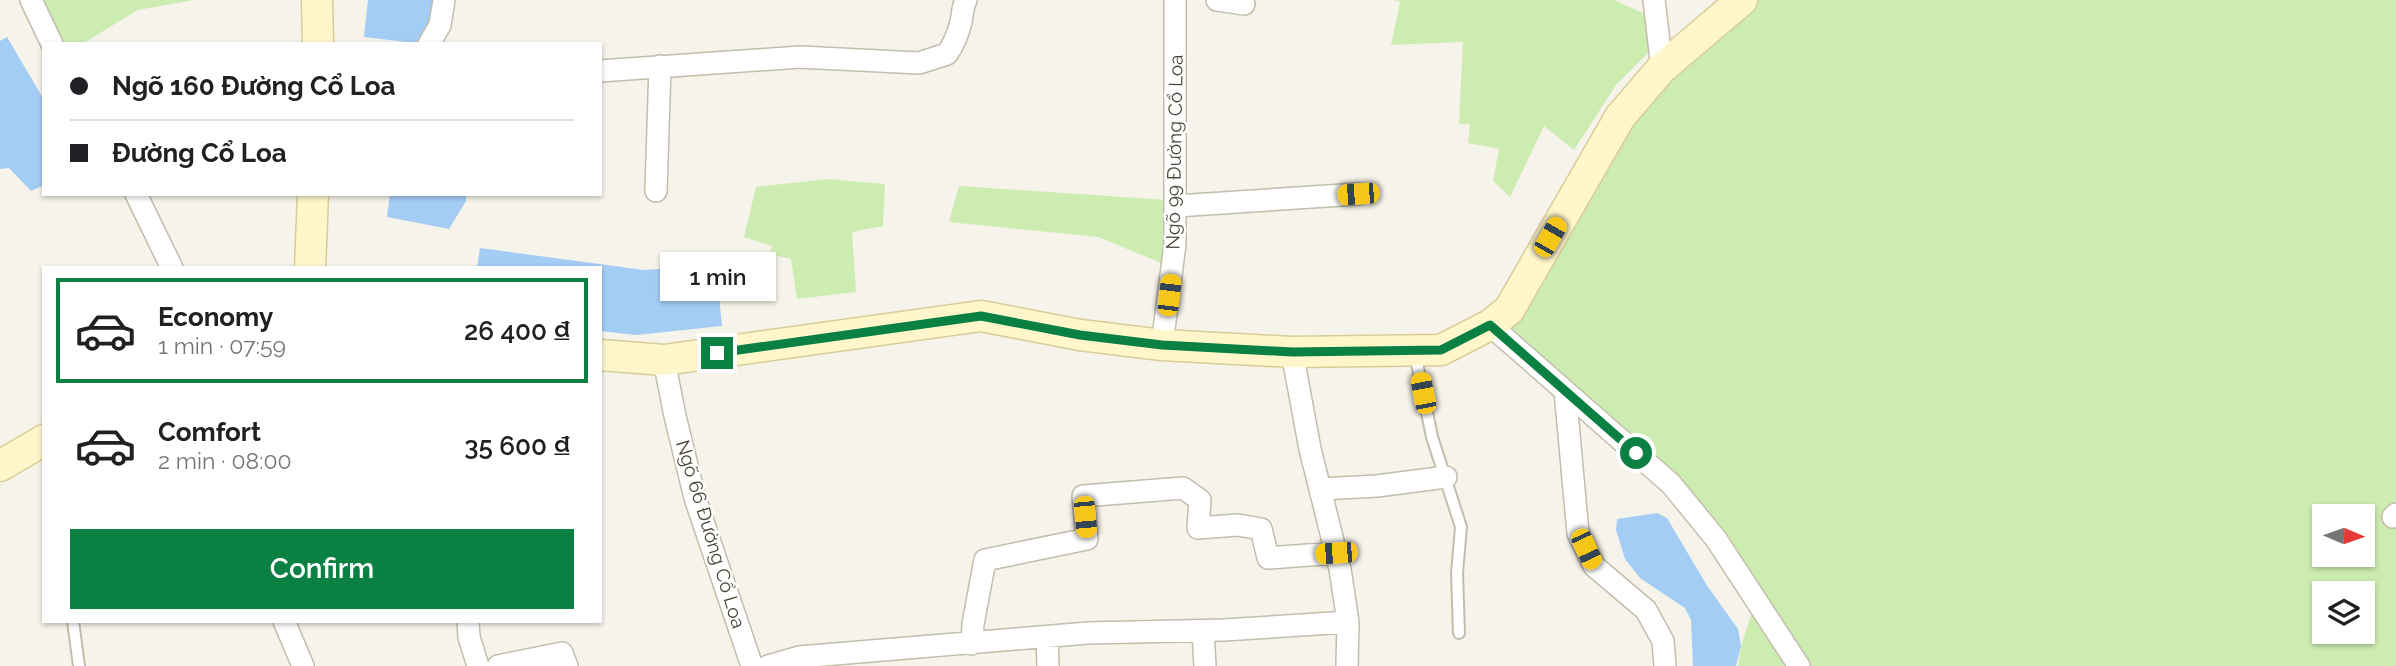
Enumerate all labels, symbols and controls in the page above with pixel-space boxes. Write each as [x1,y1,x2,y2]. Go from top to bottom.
street label: Ngõ 99 Đường Cổ Loa [1161,54,1187,250]
text: Ngõ 160 Đường Cổ Loa [112,71,396,101]
text: Đường Cổ Loa [112,138,287,168]
car [1337,182,1380,206]
car [1531,214,1570,260]
callout: 1 min [659,252,775,300]
text: 1 min [689,263,747,290]
car [1157,273,1182,317]
icon: car [74,299,137,362]
text: Economy [158,302,273,332]
text: 26 400 ₫ [464,316,570,346]
text: 1 min · 07:59 [158,332,286,359]
route end [701,337,733,369]
car [1409,370,1438,416]
icon: car [74,414,137,477]
text: Comfort [158,417,261,447]
text: 35 600 ₫ [464,431,570,461]
street label: Ngõ 66 Đường Cổ Loa [672,437,750,631]
route start [1620,437,1652,469]
text: 2 min · 08:00 [158,447,292,474]
car [1073,495,1098,539]
north arrow [2312,504,2375,567]
map controls [2312,504,2375,644]
car [1568,526,1605,572]
button: Confirm [70,529,574,609]
car [1315,541,1358,565]
button: layers [2312,581,2375,644]

